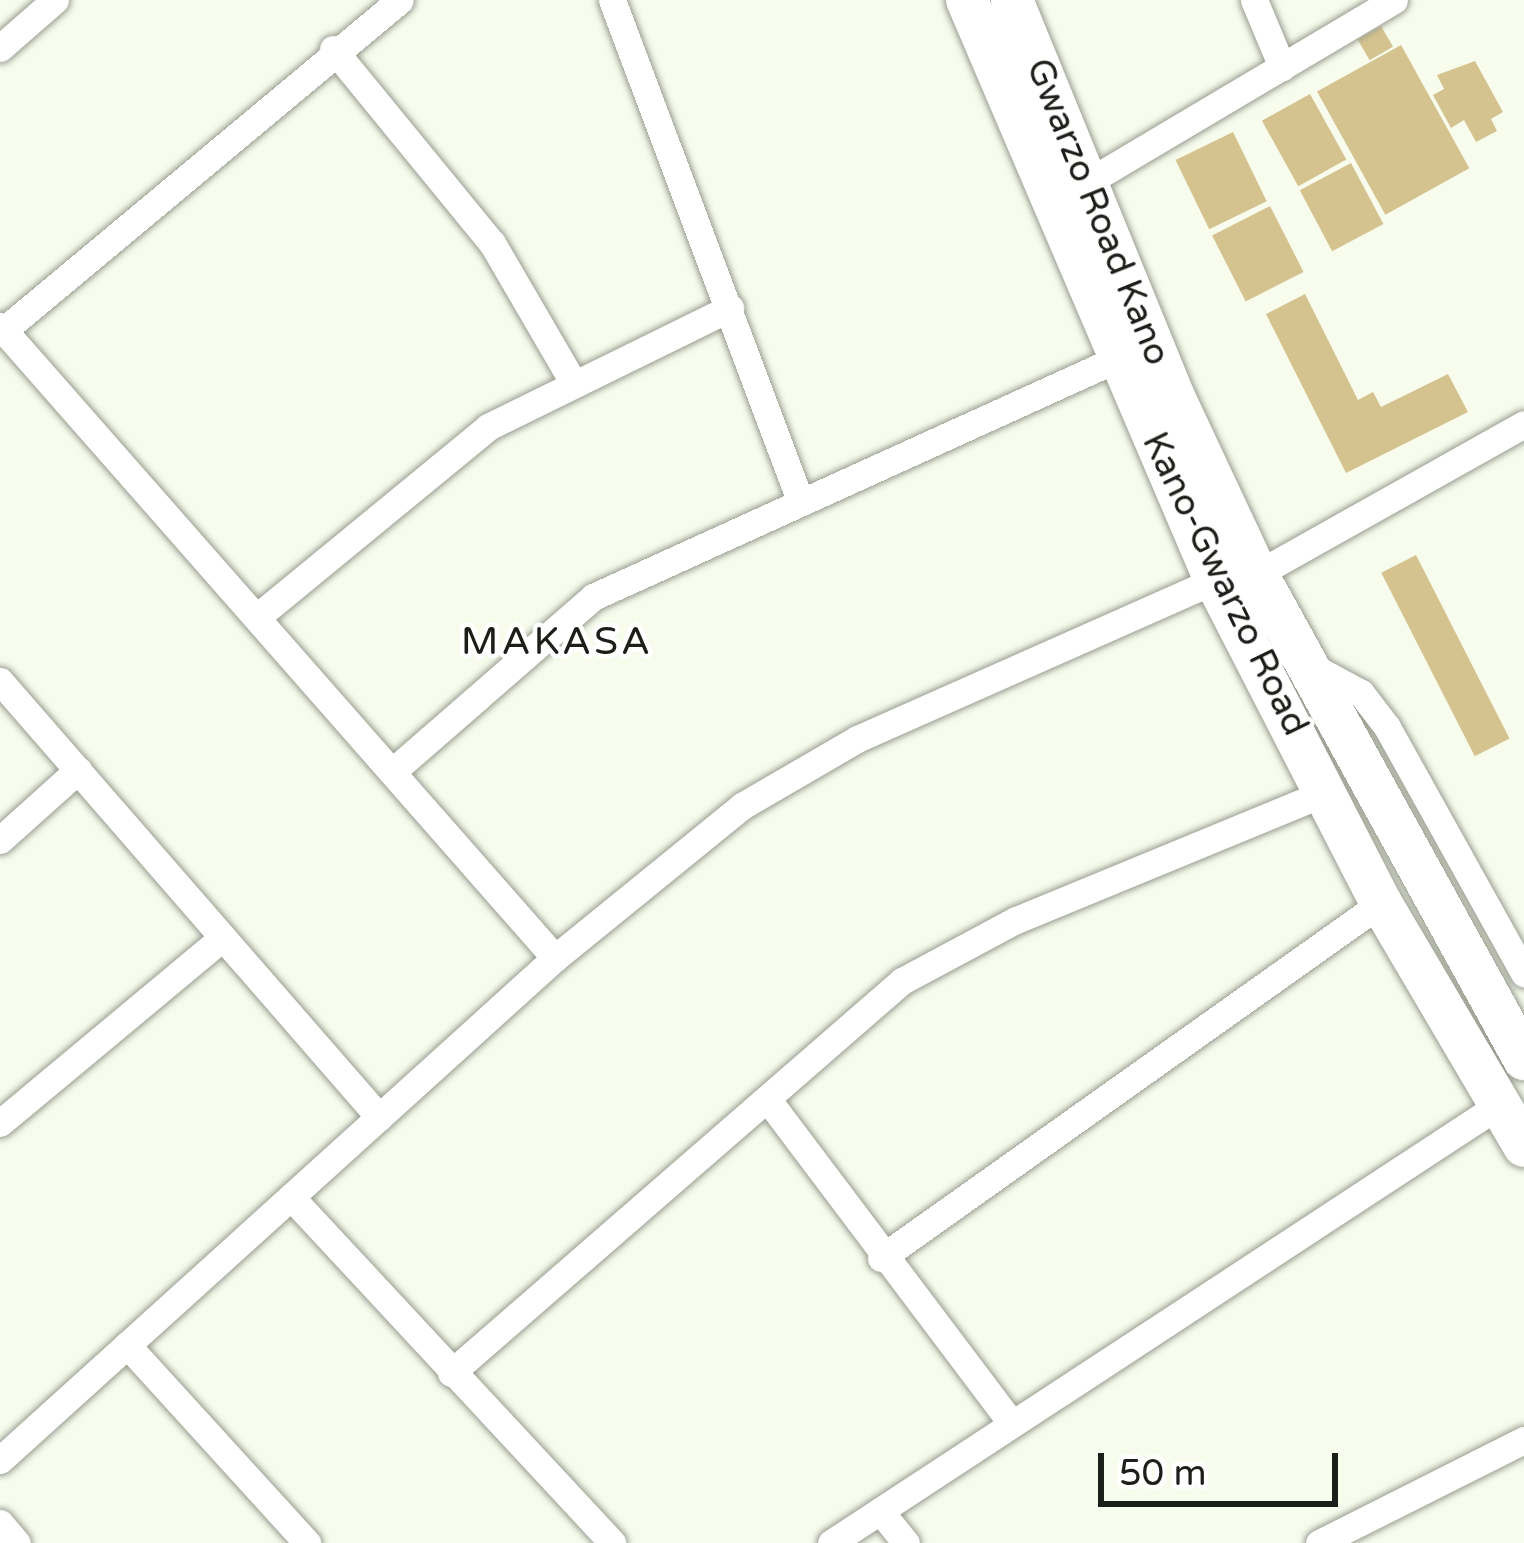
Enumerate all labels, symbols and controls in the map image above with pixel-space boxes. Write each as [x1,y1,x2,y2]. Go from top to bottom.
street label: Gwarzo Road Kano [1017,52,1179,372]
street label: Kano-Gwarzo Road [1133,425,1317,743]
district label: MAKASA [461,619,653,665]
scale bar [1104,1429,1344,1503]
text: 50 m [1119,1452,1207,1495]

